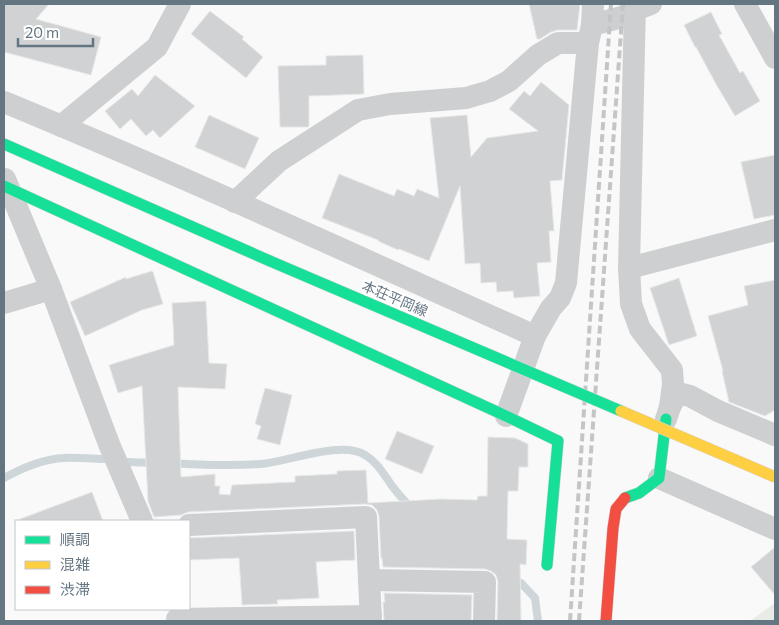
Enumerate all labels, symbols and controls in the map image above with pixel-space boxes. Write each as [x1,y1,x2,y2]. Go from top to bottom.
scale bar [18,15,92,47]
text: 20 m [25,23,59,41]
street label: 本荘平岡線 [359,277,431,319]
legend [15,520,190,610]
text: 順調 [60,530,90,548]
text: 混雑 [60,555,90,573]
text: 渋滞 [60,580,90,598]

